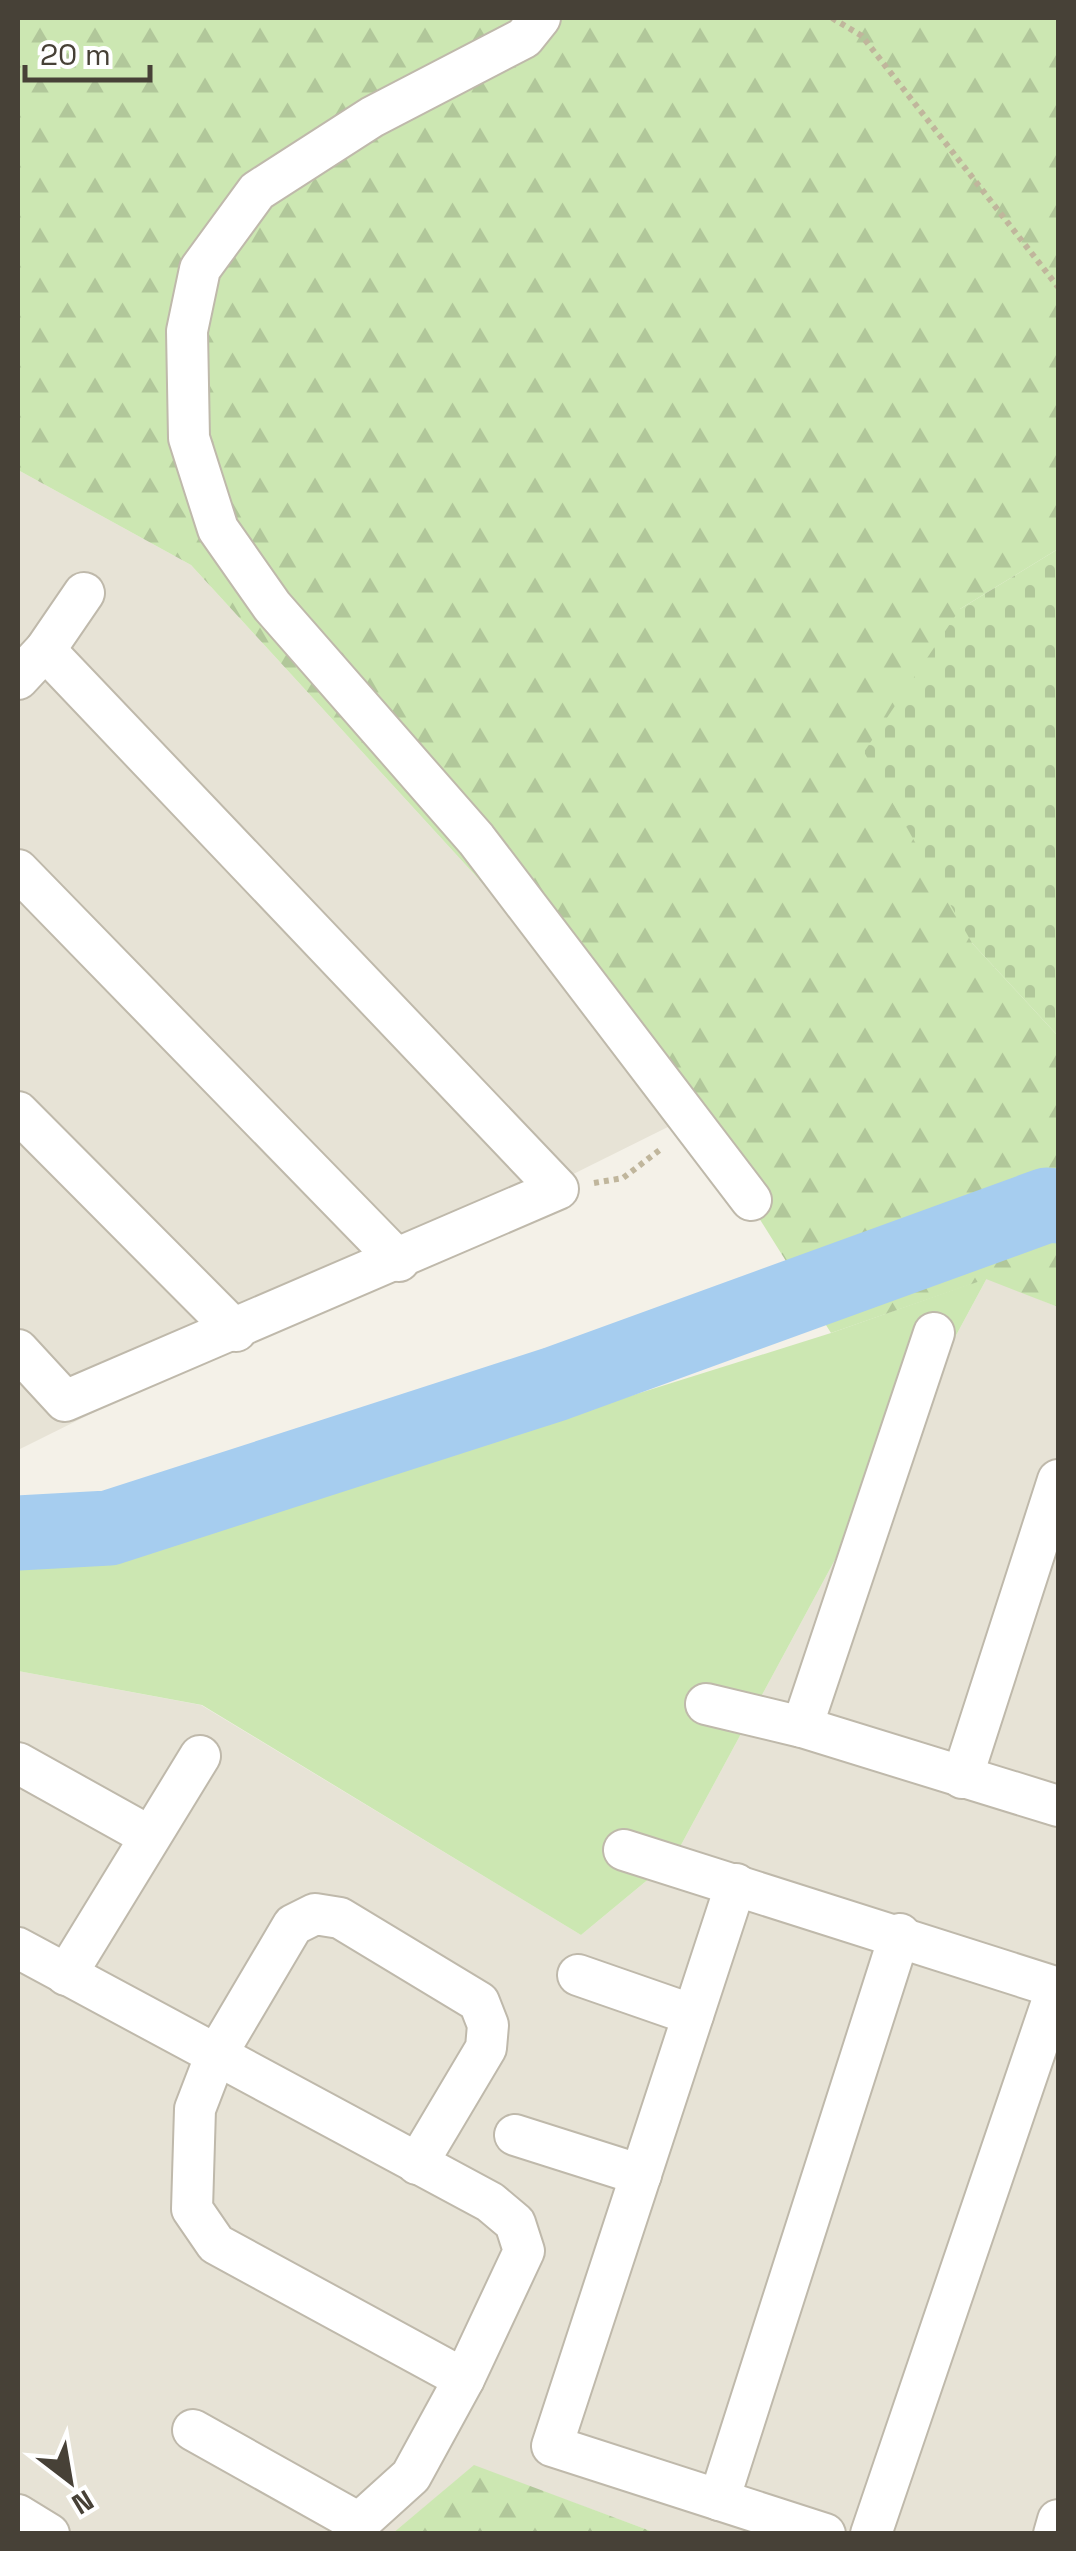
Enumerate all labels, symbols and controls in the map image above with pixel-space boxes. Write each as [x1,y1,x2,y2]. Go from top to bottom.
scale bar [25,20,150,82]
text: 20 m [40,35,111,74]
north arrow [20,2431,120,2531]
text: N [66,2482,100,2523]

